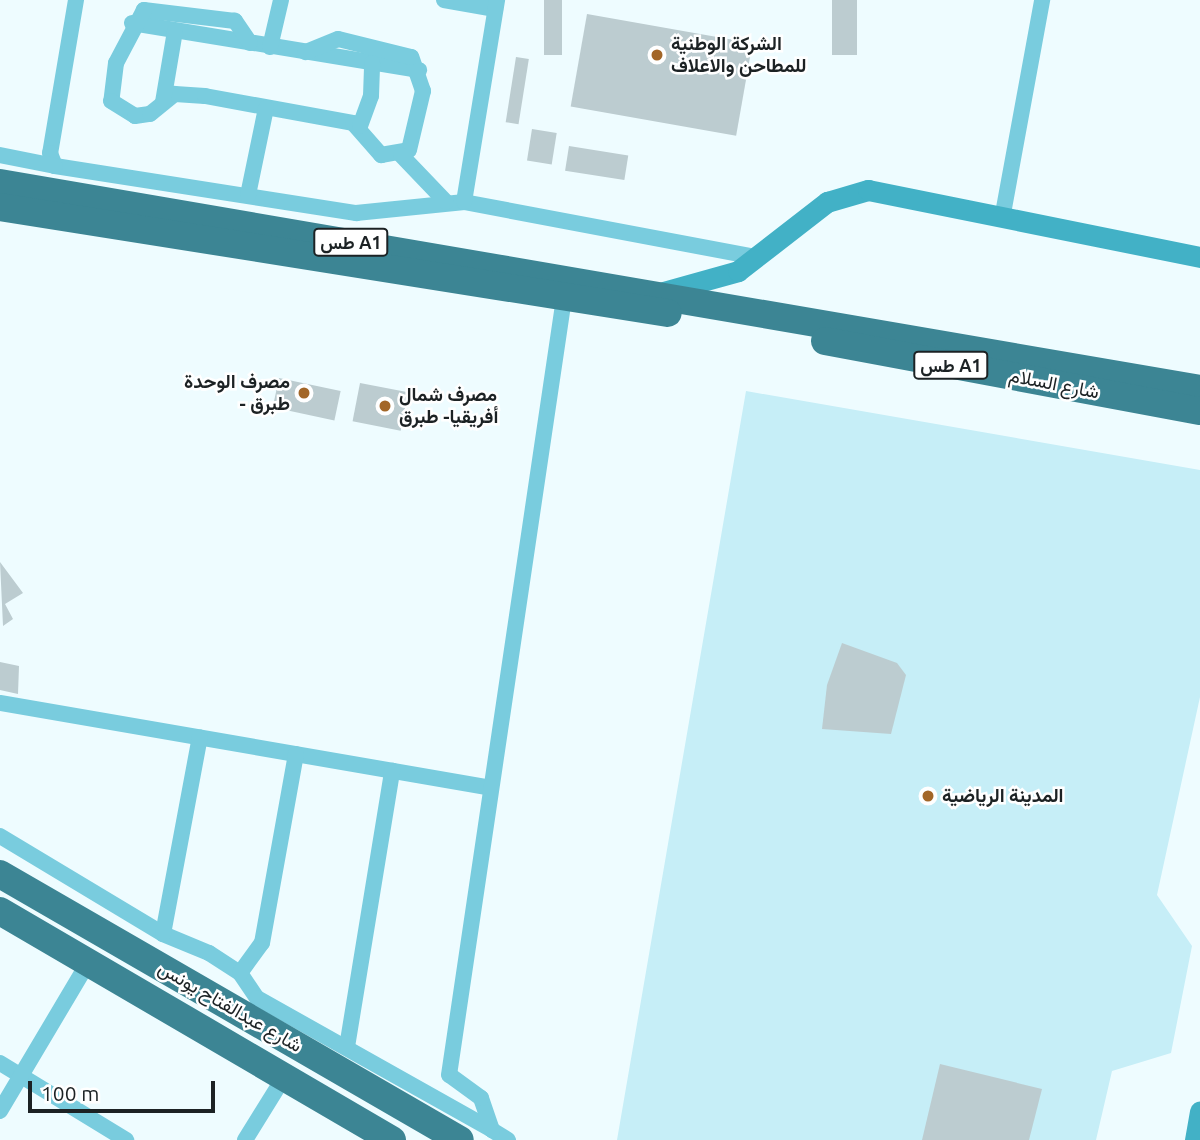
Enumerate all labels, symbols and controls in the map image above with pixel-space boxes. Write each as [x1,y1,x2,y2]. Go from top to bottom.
place label: الشركة الوطنية للمطاحن والاعلاف [671,33,807,77]
marker: الشركة الوطنية للمطاحن والاعلاف [649,47,665,63]
road number: طس A1 [312,228,390,256]
road number: طس A1 [912,351,990,380]
street label: شارع السلام [1007,364,1101,404]
place label: مصرف الوحدة - طبرق [184,371,290,415]
place label: مصرف شمال أفريقيا- طبرق [399,384,498,428]
marker: مصرف الوحدة - طبرق [296,385,312,401]
marker: مصرف شمال أفريقيا- طبرق [377,398,393,414]
place label: المدينة الرياضية [942,785,1064,807]
marker: المدينة الرياضية [920,788,936,804]
street label: شارع عبدالفتاح يونس [154,957,306,1057]
scale bar [32,1066,219,1110]
text: 100 m [41,1081,99,1105]

